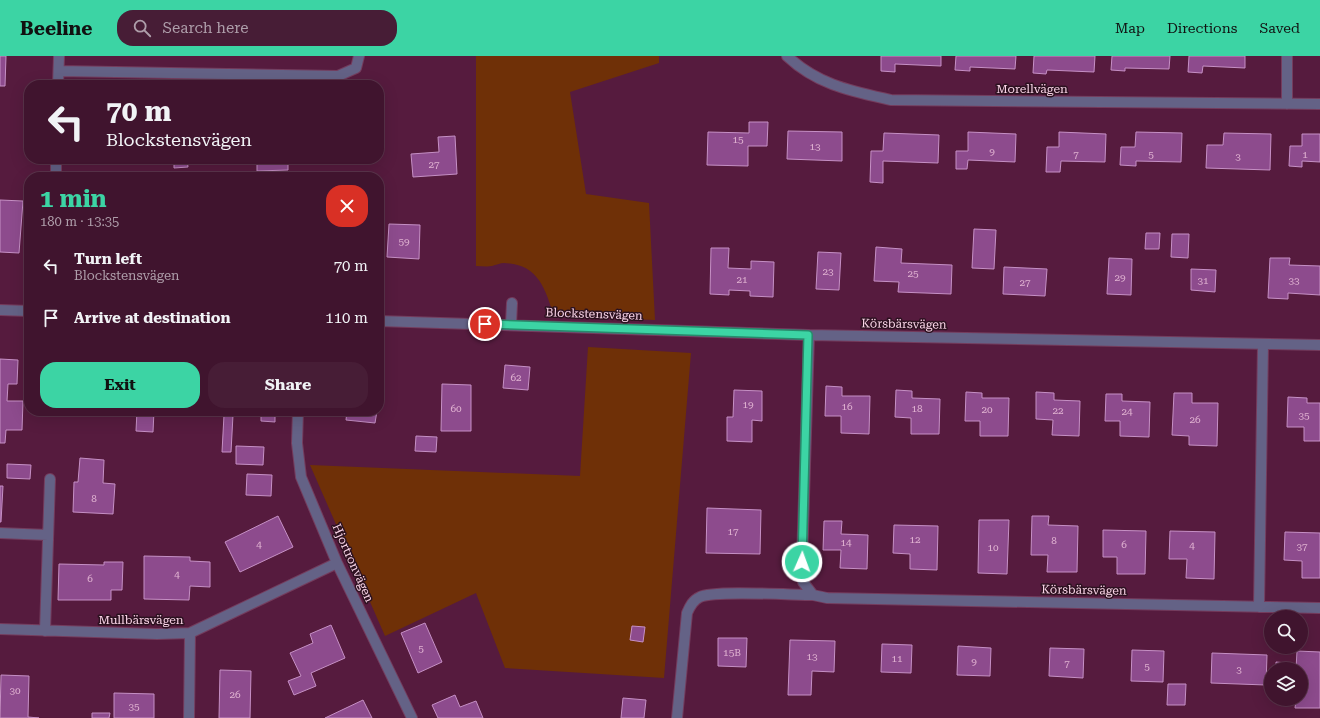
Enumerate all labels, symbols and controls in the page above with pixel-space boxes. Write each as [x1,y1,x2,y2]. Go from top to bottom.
search box [117,10,397,46]
text: Beeline [20,17,93,40]
icon: search [131,17,153,39]
text: Search here [163,19,248,37]
text: Map [1115,20,1145,36]
text: Directions [1167,20,1237,36]
text: Saved [1259,20,1300,36]
street label: Morellvägen [996,82,1068,96]
text: 70 m [106,95,171,128]
icon: left [40,96,92,148]
text: Blockstensvägen [106,129,252,150]
house number: 15 [732,134,744,145]
house number: 13 [809,141,821,152]
house number: 9 [989,146,995,157]
house number: 7 [1073,149,1079,160]
house number: 5 [1148,149,1154,160]
house number: 1 [1302,149,1308,160]
house number: 3 [1235,151,1241,162]
house number: 27 [428,159,440,170]
text: 1 min [40,185,107,213]
button: close [326,185,368,227]
text: 180 m · 13:35 [40,214,119,229]
house number: 59 [398,236,410,247]
text: Turn left [74,250,142,268]
icon: left [40,255,62,277]
text: 70 m [334,257,368,275]
house number: 23 [822,266,834,277]
text: Blockstensvägen [74,268,179,283]
house number: 25 [907,268,919,279]
house number: 29 [1114,272,1126,283]
house number: 21 [736,274,748,285]
house number: 31 [1197,275,1209,286]
house number: 33 [1288,275,1300,286]
house number: 27 [1019,277,1031,288]
street label: Blockstensvägen [545,305,643,323]
icon: arrive [40,307,62,329]
pin [468,307,502,341]
text: Arrive at destination [74,309,230,327]
text: 110 m [325,309,368,327]
icon: arrive [474,313,496,335]
street label: Körsbärsvägen [861,316,947,332]
button: Exit [40,362,200,408]
button: Share [208,362,368,408]
house number: 62 [510,372,522,383]
house number: 19 [742,399,754,410]
house number: 16 [841,401,853,412]
house number: 60 [450,403,462,414]
house number: 18 [911,403,923,414]
house number: 20 [981,404,993,415]
house number: 22 [1052,405,1064,416]
house number: 24 [1121,406,1133,417]
house number: 35 [1298,410,1310,421]
house number: 26 [1189,414,1201,425]
house number: 8 [91,493,97,504]
street label: Hjortronvägen [329,522,377,605]
house number: 17 [727,526,739,537]
house number: 12 [909,534,921,545]
house number: 8 [1051,535,1057,546]
house number: 14 [840,537,852,548]
house number: 4 [256,539,262,550]
house number: 6 [1121,539,1127,550]
house number: 4 [1189,540,1195,551]
position arrow [781,541,823,583]
house number: 37 [1296,541,1308,552]
house number: 10 [987,542,999,553]
house number: 4 [174,569,180,580]
house number: 6 [87,573,93,584]
street label: Körsbärsvägen [1041,582,1127,598]
map controls [1264,610,1308,706]
button: search [1264,610,1308,654]
street label: Mullbärsvägen [99,613,184,627]
house number: 5 [418,643,424,654]
house number: 15B [723,647,741,658]
house number: 13 [806,651,818,662]
house number: 11 [891,653,903,664]
house number: 9 [971,656,977,667]
house number: 7 [1064,658,1070,669]
house number: 5 [1144,661,1150,672]
button: layers [1264,662,1308,706]
house number: 3 [1236,664,1242,675]
house number: 30 [9,685,21,696]
house number: 26 [229,689,241,700]
house number: 35 [128,701,140,712]

